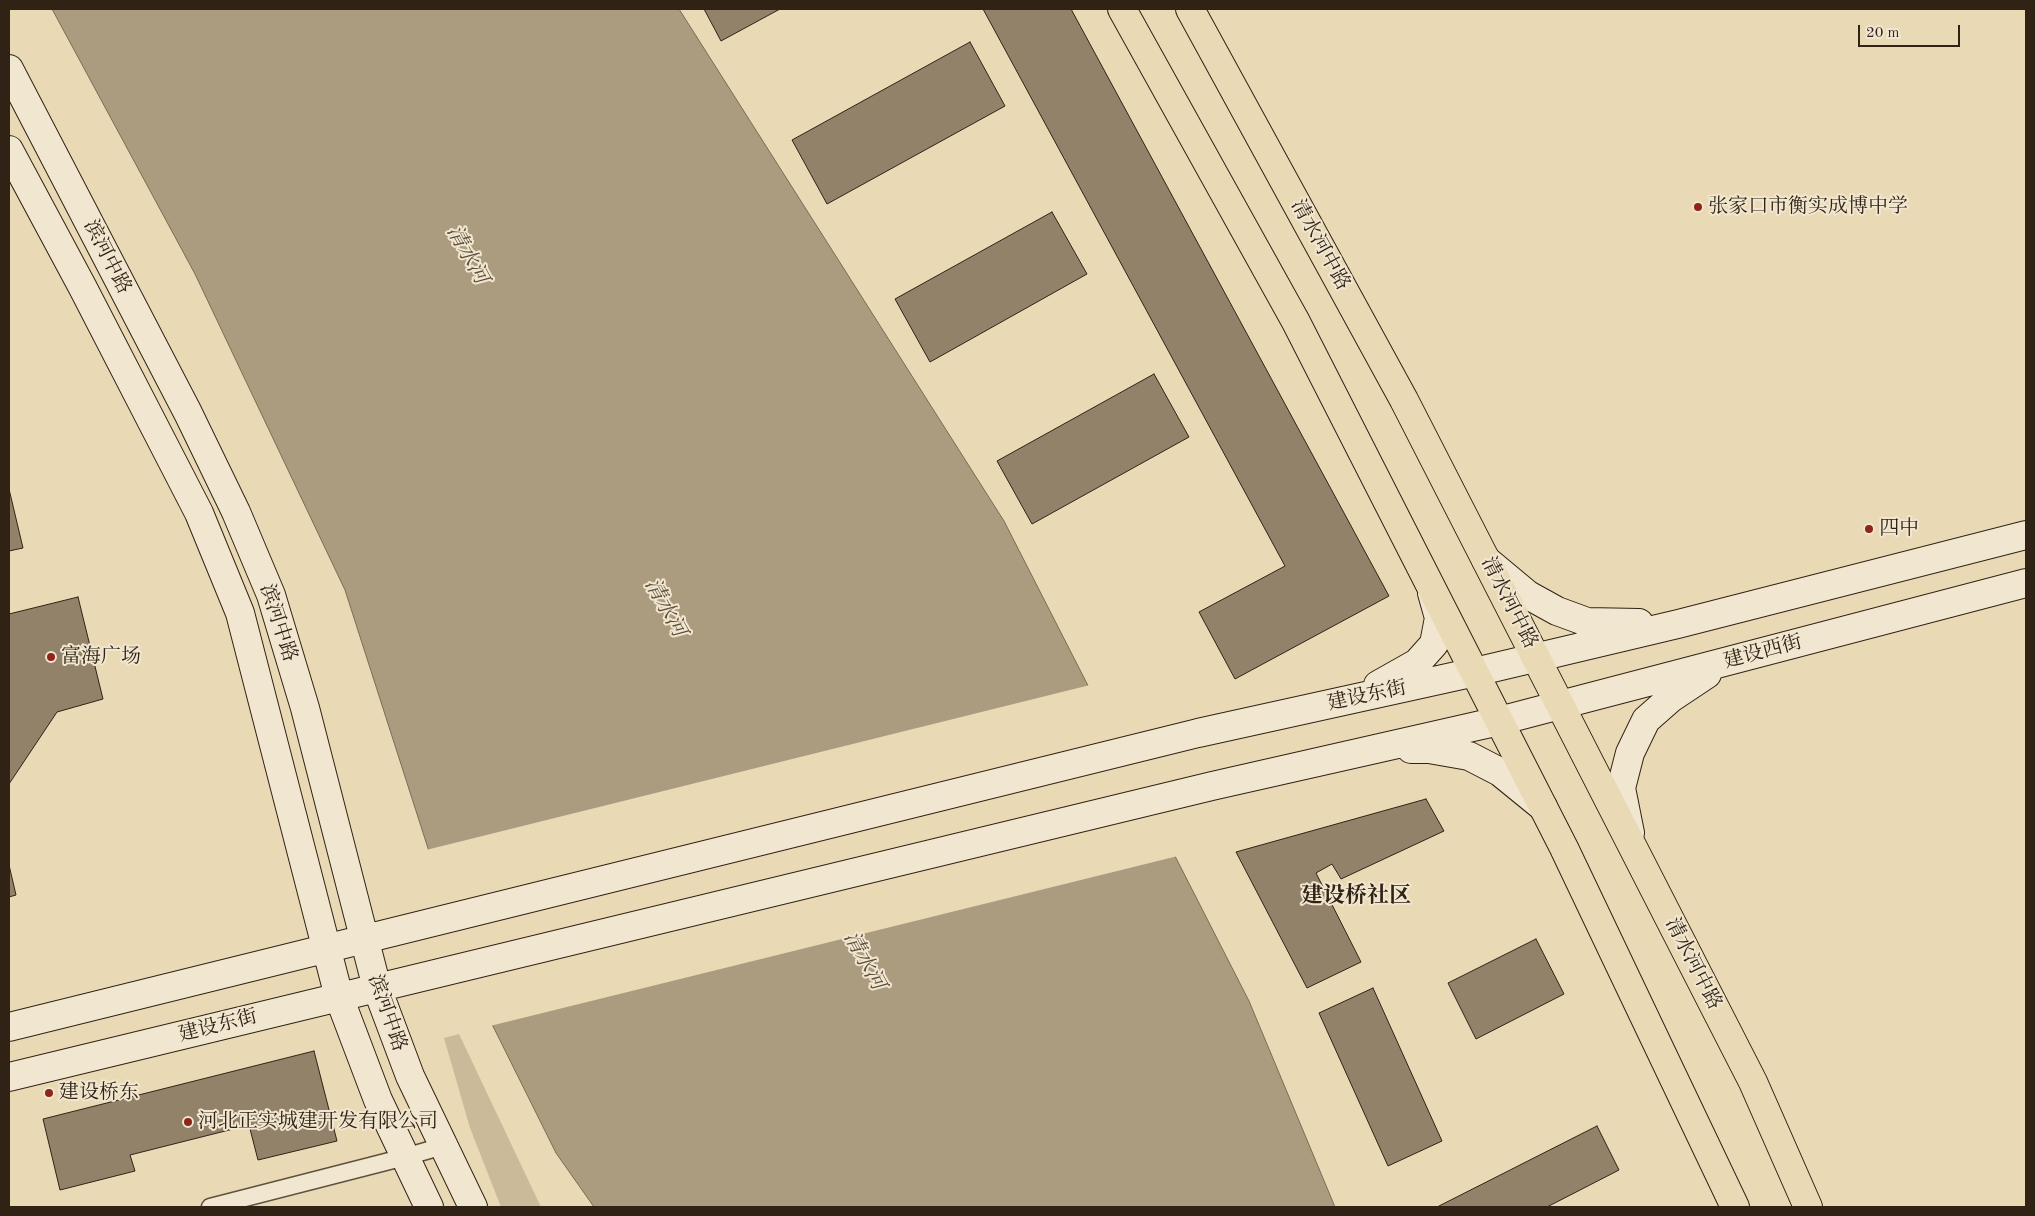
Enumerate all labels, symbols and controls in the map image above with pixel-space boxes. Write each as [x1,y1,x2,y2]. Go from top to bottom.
scale bar [1860,15,1962,47]
text: 20 m [1866,26,1900,41]
street label: 清水河中路 [1285,195,1355,295]
place label: 张家口市衡实成博中学 [1708,195,1908,219]
marker: 张家口市衡实成博中学 [1692,201,1704,213]
street label: 滨河中路 [78,216,136,298]
water label: 清水河 [441,221,493,289]
place label: 四中 [1879,517,1919,541]
marker: 四中 [1863,523,1875,535]
street label: 清水河中路 [1476,553,1542,653]
water label: 清水河 [639,574,691,642]
street label: 滨河中路 [254,581,302,665]
street label: 建设西街 [1721,630,1805,674]
place label: 富海广场 [61,645,141,669]
marker: 富海广场 [45,651,57,663]
street label: 建设东街 [1325,676,1409,716]
district label: 建设桥社区 [1301,883,1411,909]
street label: 清水河中路 [1660,914,1726,1014]
water label: 清水河 [838,927,890,995]
street label: 滨河中路 [363,971,411,1055]
street label: 建设东街 [176,1005,260,1047]
place label: 建设桥东 [59,1081,139,1105]
marker: 建设桥东 [43,1087,55,1099]
place label: 河北正实城建开发有限公司 [198,1110,438,1134]
marker: 河北正实城建开发有限公司 [182,1116,194,1128]

